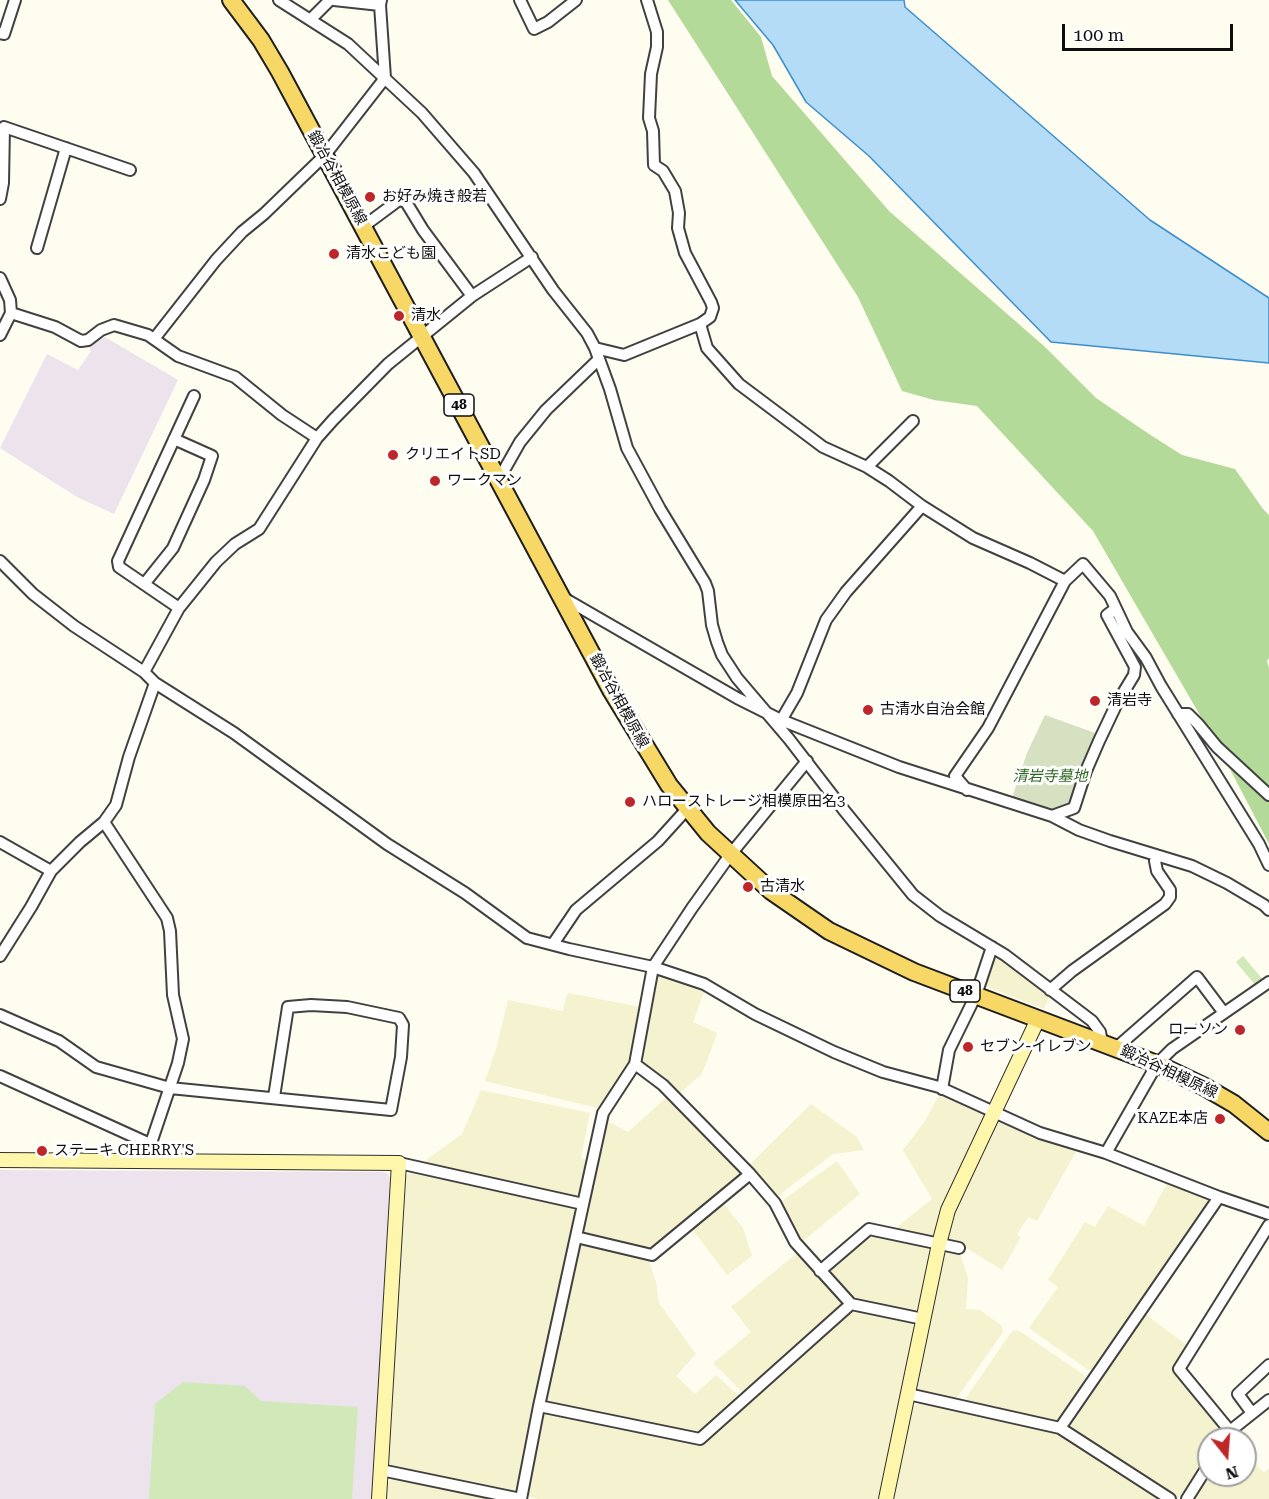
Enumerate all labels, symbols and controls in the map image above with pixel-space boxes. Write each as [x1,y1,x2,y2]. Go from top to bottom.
scale bar [1065,12,1236,50]
text: 100 m [1073,24,1124,45]
street label: 鍛冶谷相模原線 [304,128,370,228]
place label: お好み焼き般若 [382,188,487,206]
marker: お好み焼き般若 [363,190,377,204]
place label: 清水こども園 [346,245,436,263]
marker: 清水こども園 [327,247,341,261]
place label: 清水 [411,307,441,325]
marker: 清水 [392,309,406,323]
road number: 48 [444,394,474,416]
place label: クリエイトSD [405,446,501,464]
marker: クリエイトSD [386,448,400,462]
place label: ワークマン [447,472,522,490]
marker: ワークマン [428,474,442,488]
street label: 鍛冶谷相模原線 [586,651,652,751]
place label: 清岩寺 [1107,692,1152,710]
marker: 清岩寺 [1088,694,1102,708]
place label: 古清水自治会館 [880,701,985,719]
marker: 古清水自治会館 [861,703,875,717]
park label: 清岩寺墓地 [1013,768,1087,786]
place label: ハローストレージ相模原田名3 [642,793,845,811]
marker: ハローストレージ相模原田名3 [623,795,637,809]
place label: 古清水 [760,878,805,896]
marker: 古清水 [741,880,755,894]
road number: 48 [950,980,980,1002]
place label: ローソン [1168,1021,1228,1039]
marker: ローソン [1233,1023,1247,1037]
place label: セブン-イレブン [980,1038,1092,1056]
marker: セブン-イレブン [961,1040,975,1054]
street label: 鍛冶谷相模原線 [1118,1042,1220,1102]
place label: KAZE本店 [1137,1110,1208,1128]
marker: KAZE本店 [1213,1112,1227,1126]
place label: ステーキ CHERRY'S [54,1142,194,1160]
marker: ステーキ CHERRY'S [35,1144,49,1158]
north arrow [1197,1427,1257,1487]
text: N [1223,1462,1241,1484]

